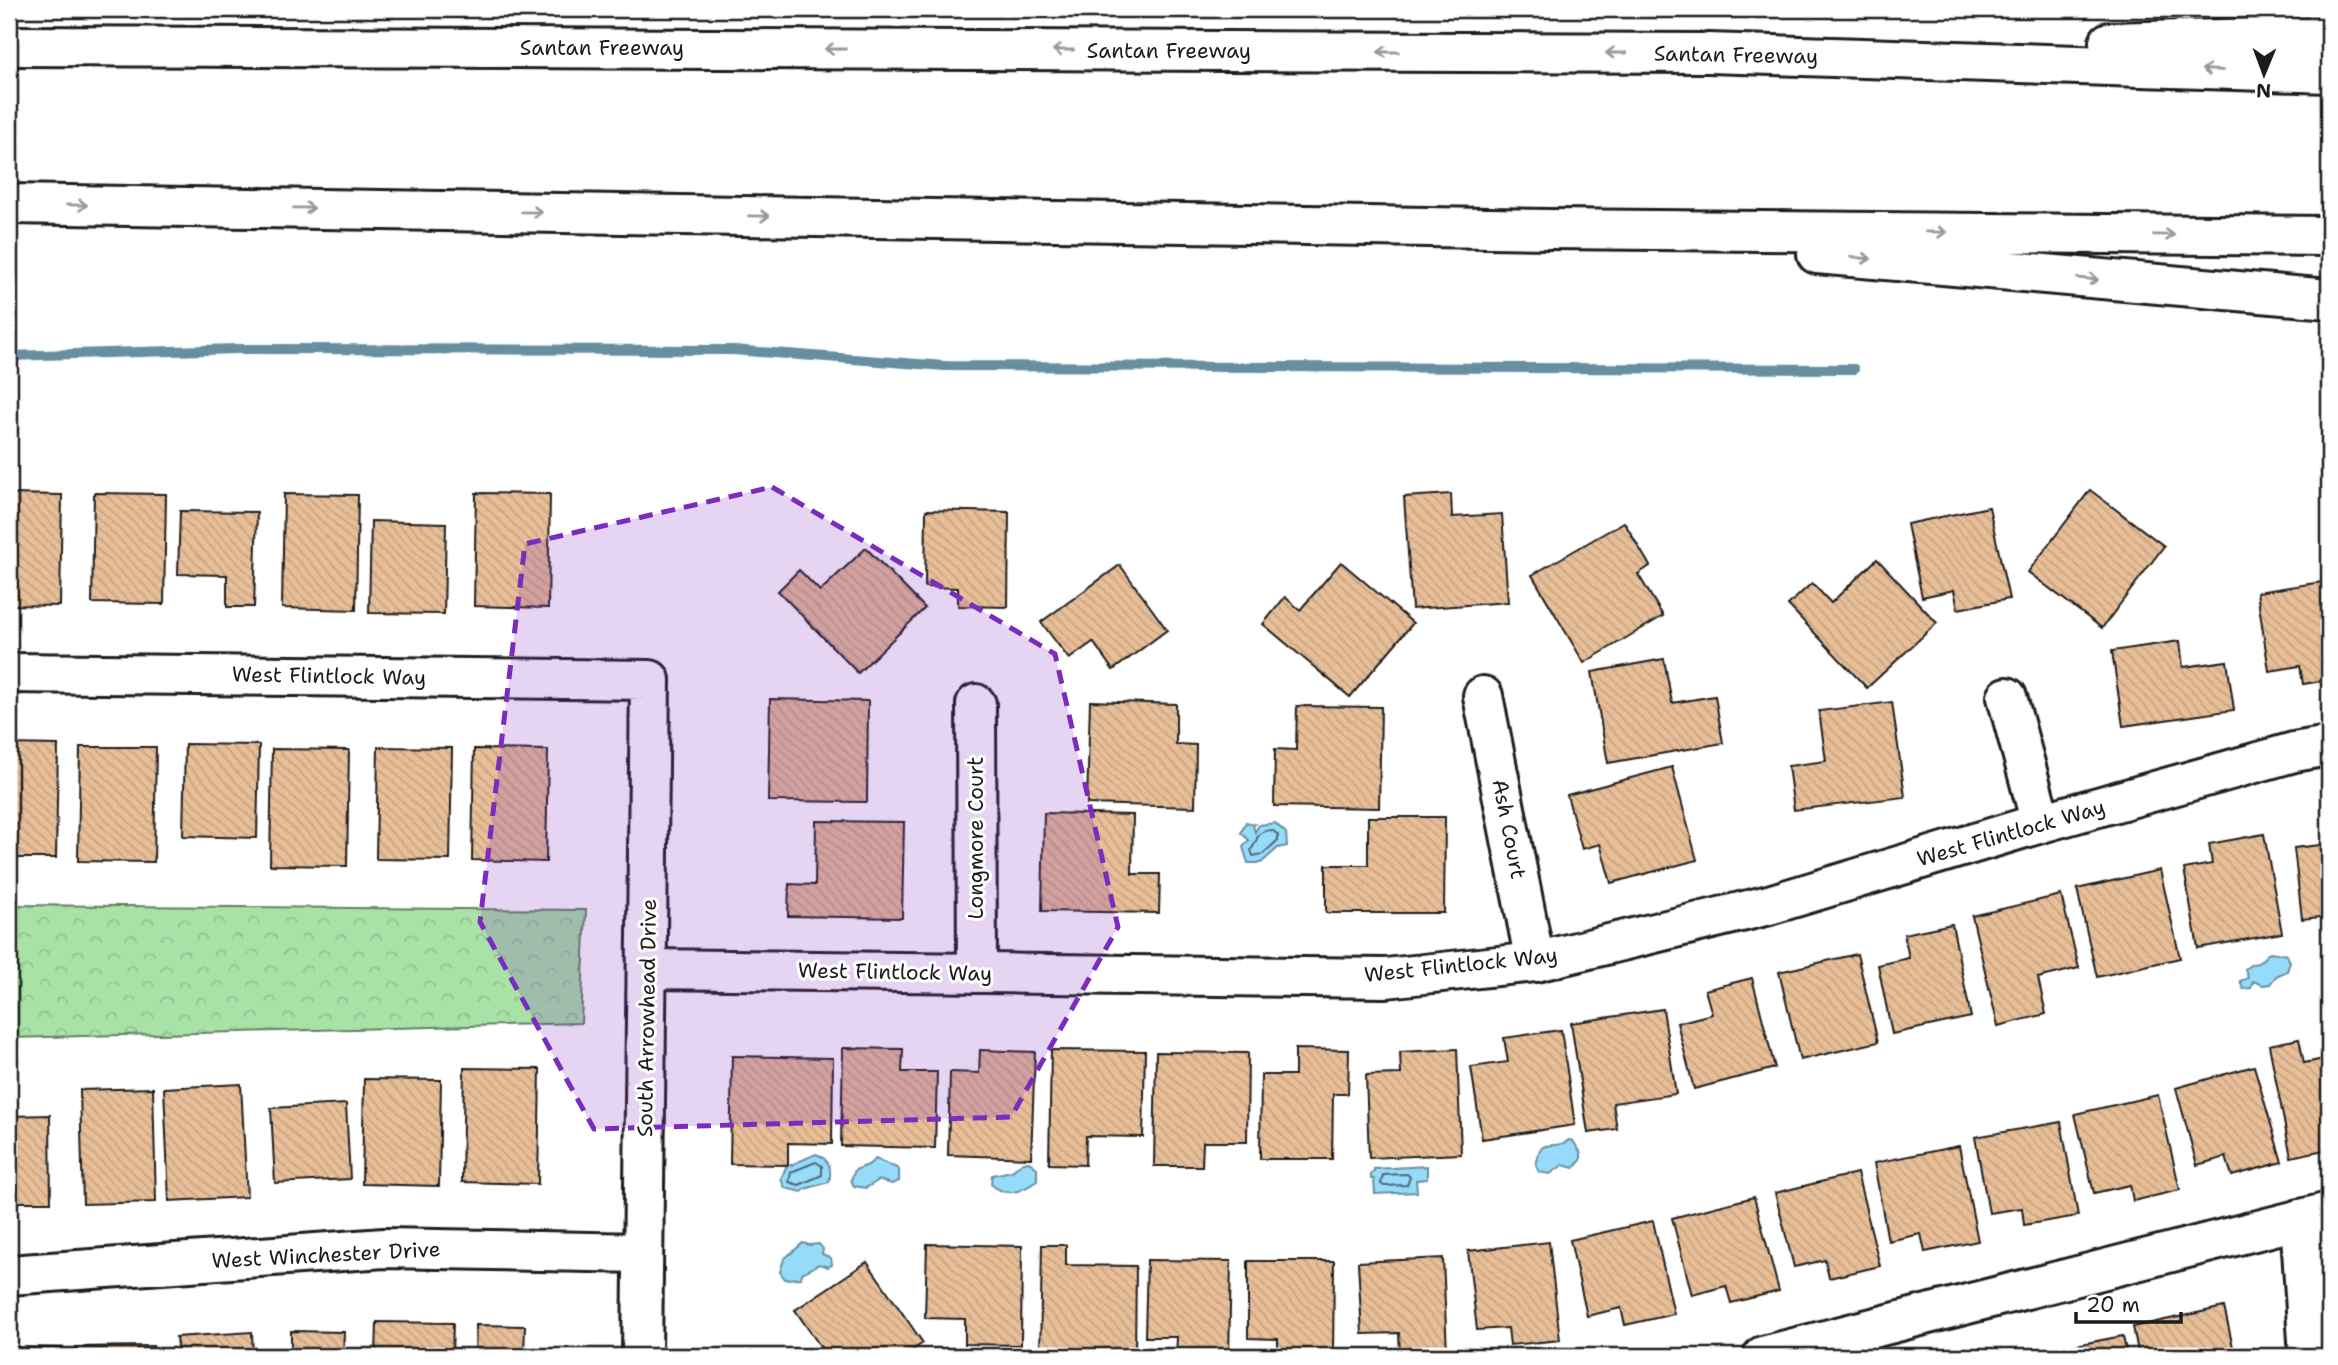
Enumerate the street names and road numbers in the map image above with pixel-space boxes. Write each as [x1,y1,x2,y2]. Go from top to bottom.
street label: Santan Freeway [520,34,684,62]
street label: Santan Freeway [1087,37,1251,65]
street label: Santan Freeway [1654,40,1818,70]
street label: West Flintlock Way [232,660,426,692]
street label: Longmore Court [962,756,990,920]
street label: Ash Court [1486,777,1532,881]
street label: West Flintlock Way [1914,793,2108,873]
street label: South Arrowhead Drive [631,899,663,1137]
street label: West Flintlock Way [1363,941,1559,989]
street label: West Flintlock Way [798,956,992,988]
street label: West Winchester Drive [211,1235,441,1275]

